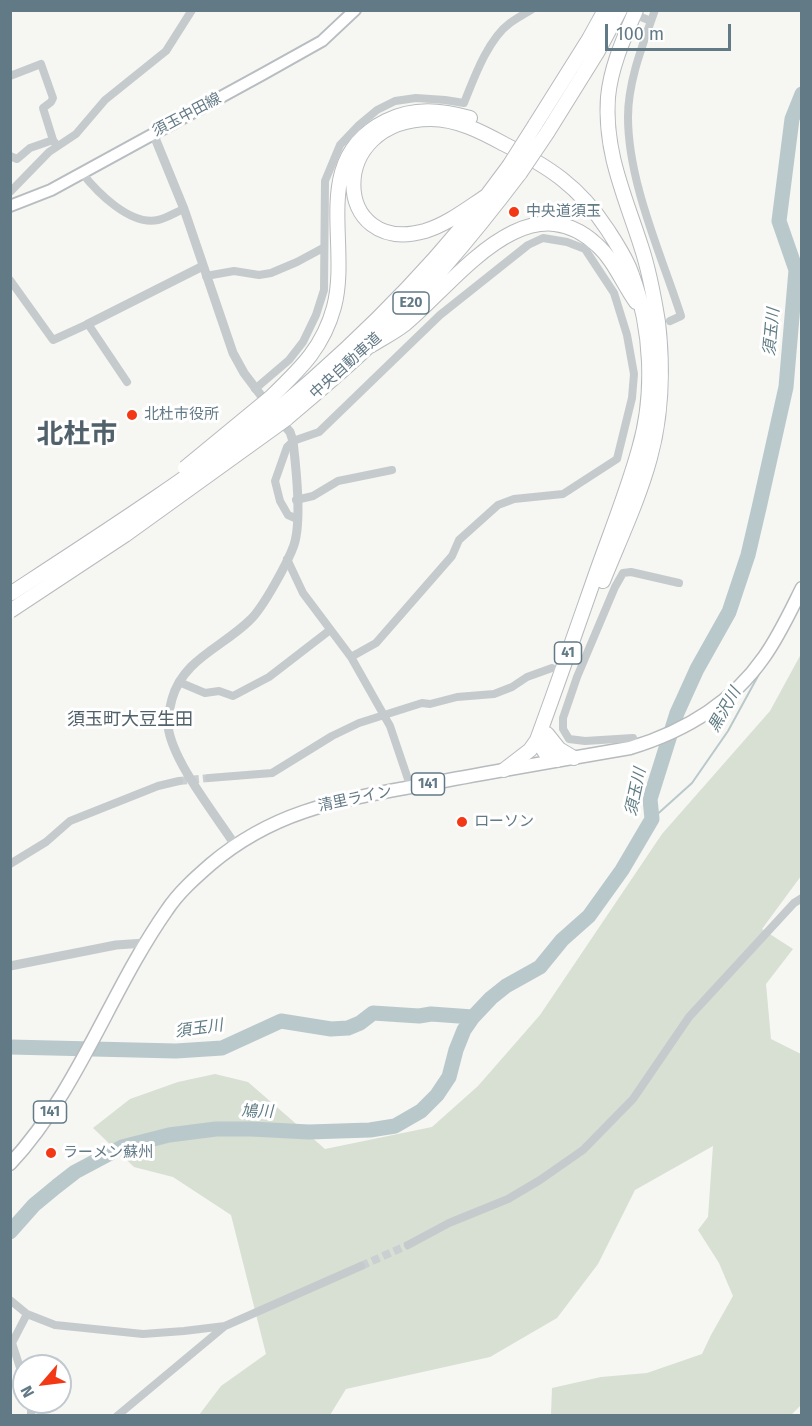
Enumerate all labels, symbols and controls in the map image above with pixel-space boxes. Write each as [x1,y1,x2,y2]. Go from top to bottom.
scale bar [608,12,734,50]
text: 100 m [616,23,664,45]
street label: 須玉中田線 [150,89,224,141]
place label: 中央道須玉 [526,203,601,221]
marker: 中央道須玉 [507,205,521,219]
road number: E20 [393,292,429,314]
water label: 須玉川 [760,307,784,357]
street label: 中央自動車道 [307,329,385,403]
place label: 北杜市役所 [144,406,219,424]
marker: 北杜市役所 [125,408,139,422]
district label: 北杜市 [37,419,117,451]
road number: 41 [554,642,582,664]
water label: 黒沢川 [705,684,745,736]
district label: 須玉町大豆生田 [67,709,193,731]
water label: 須玉川 [622,767,650,817]
road number: 141 [412,773,444,795]
street label: 清里ライン [316,782,394,816]
place label: ローソン [474,813,534,831]
marker: ローソン [455,815,469,829]
water label: 須玉川 [174,1016,224,1042]
road number: 141 [34,1101,66,1123]
water label: 鳩川 [241,1102,273,1122]
place label: ラーメン蘇州 [63,1144,153,1162]
marker: ラーメン蘇州 [44,1146,58,1160]
north arrow [12,1354,72,1414]
text: N [17,1383,38,1401]

